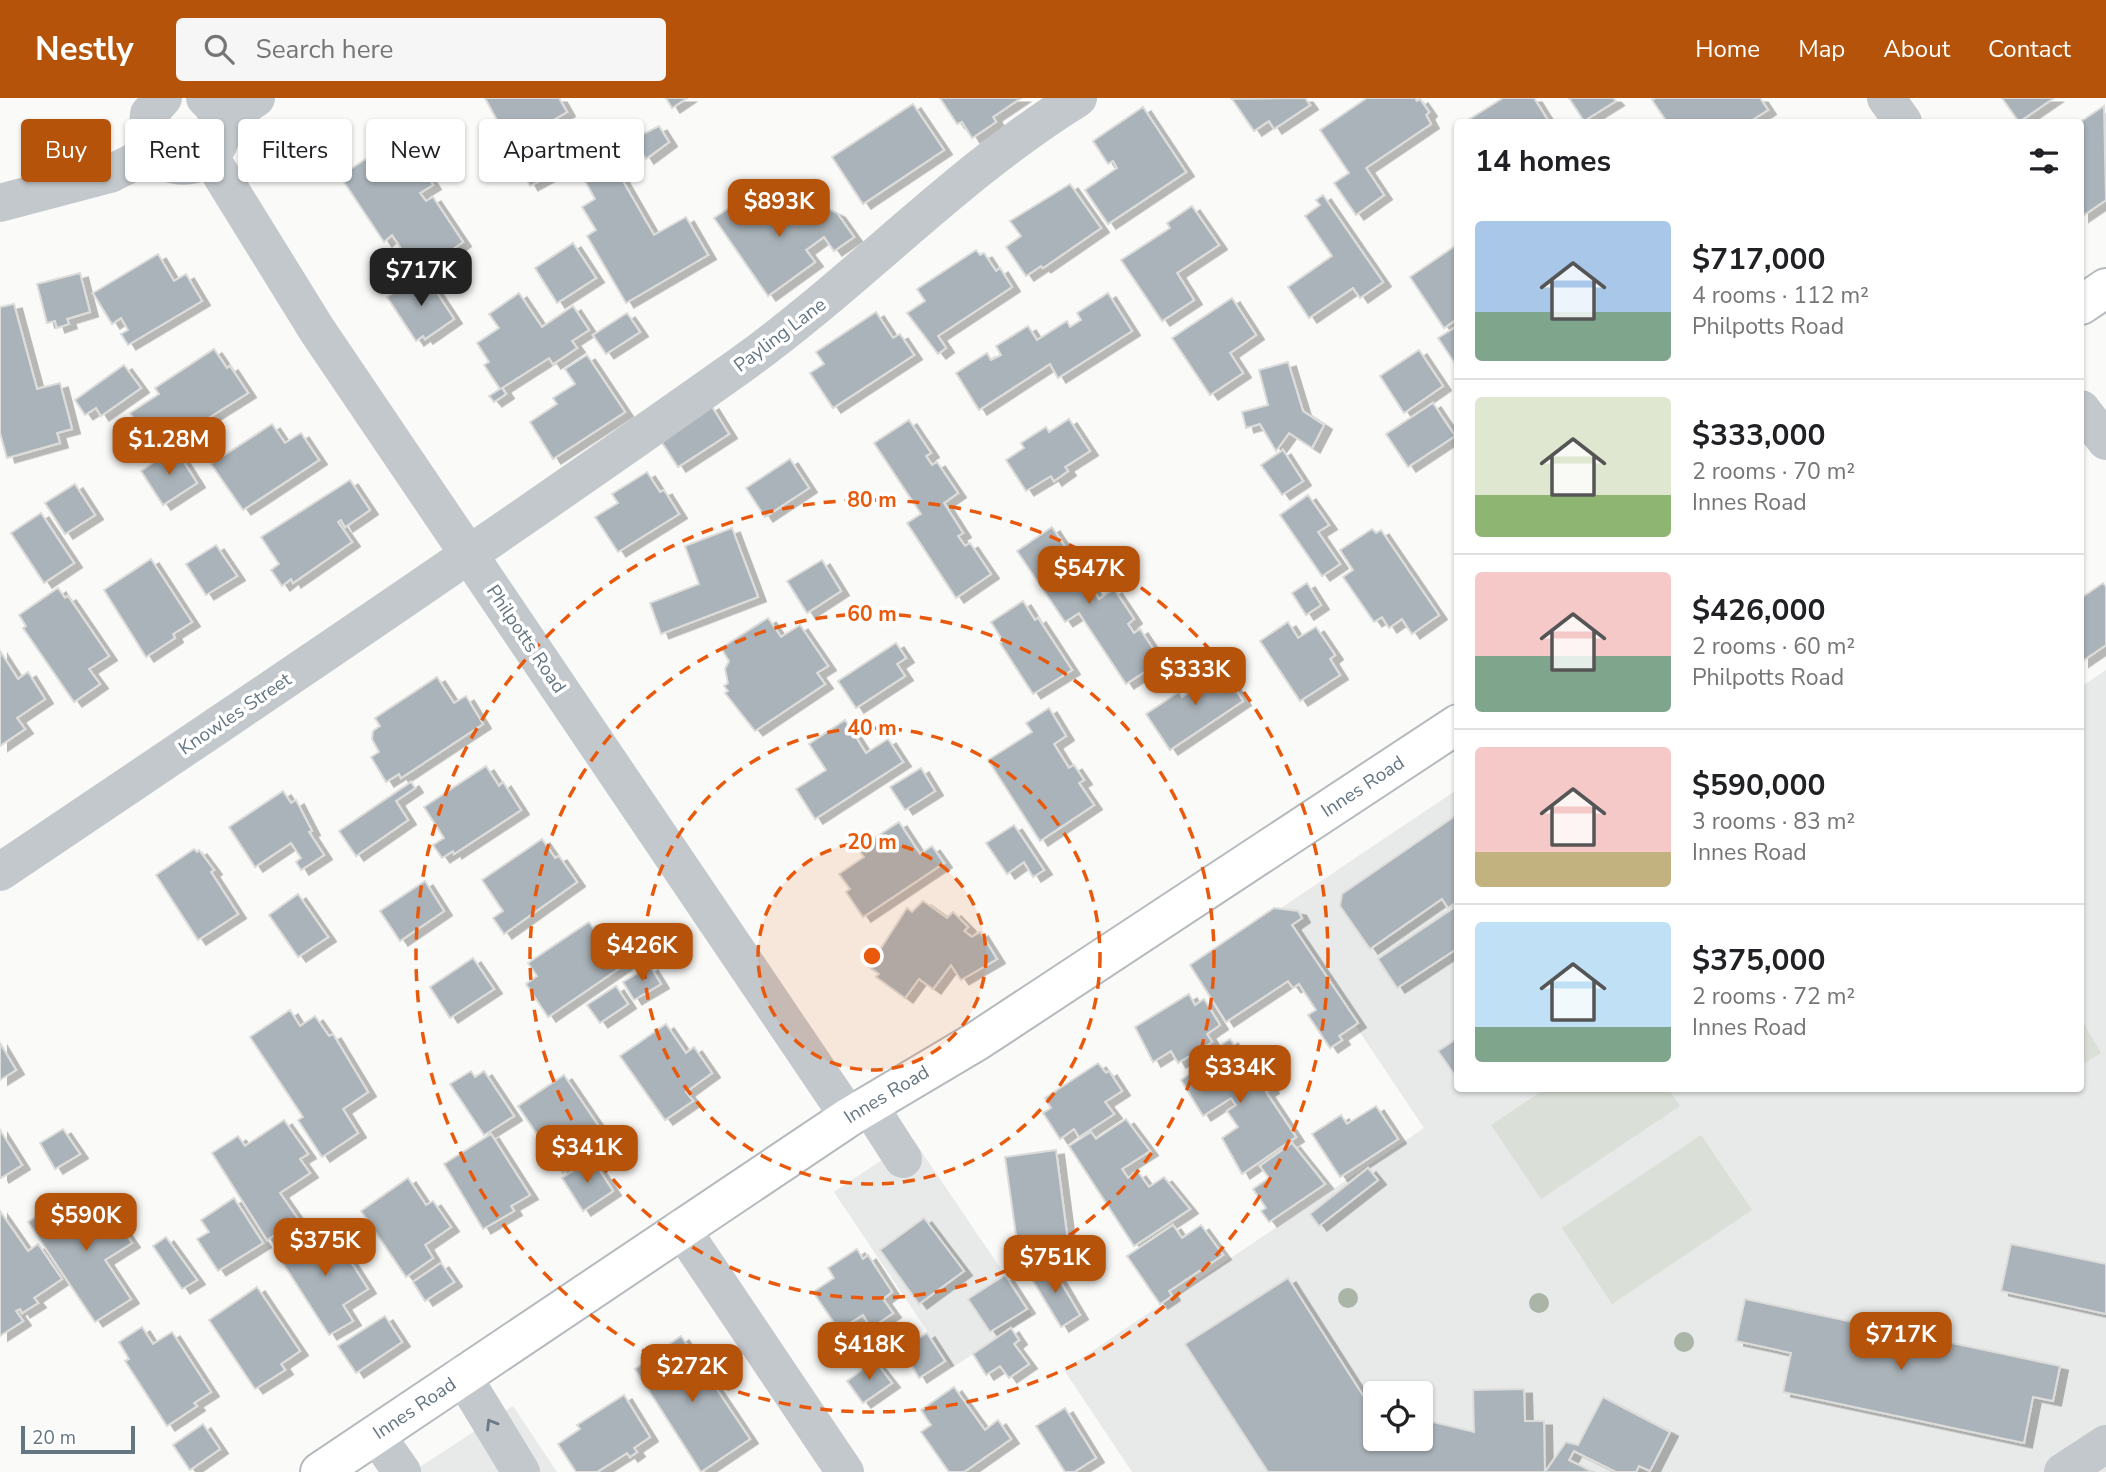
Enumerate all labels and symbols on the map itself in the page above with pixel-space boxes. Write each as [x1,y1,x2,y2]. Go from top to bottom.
pin: $893K [730,180,828,239]
pin: $717K [372,248,470,308]
street label: Payling Lane [728,292,832,378]
pin: $1.28M [112,418,226,477]
text: 80 m [847,486,897,514]
pin: $547K [1040,546,1138,606]
street label: Philpotts Road [480,580,572,698]
text: 60 m [847,600,897,628]
pin: $333K [1146,648,1244,707]
street label: Knowles Street [174,667,297,761]
text: 40 m [847,714,897,742]
street label: Innes Road [1316,750,1410,824]
text: 20 m [847,828,897,856]
pin: $426K [593,924,691,983]
centre of rings [860,944,884,968]
pin: $334K [1191,1046,1289,1105]
street label: Innes Road [839,1059,934,1130]
pin: $341K [538,1126,636,1185]
pin: $590K [37,1194,135,1253]
pin: $375K [276,1218,374,1278]
pin: $751K [1006,1236,1104,1295]
pin: $717K [1852,1312,1950,1372]
pin: $418K [820,1322,918,1382]
pin: $272K [643,1344,741,1404]
street label: Innes Road [368,1371,461,1446]
one-way arrow [487,1418,500,1431]
scale bar [21,1423,135,1455]

